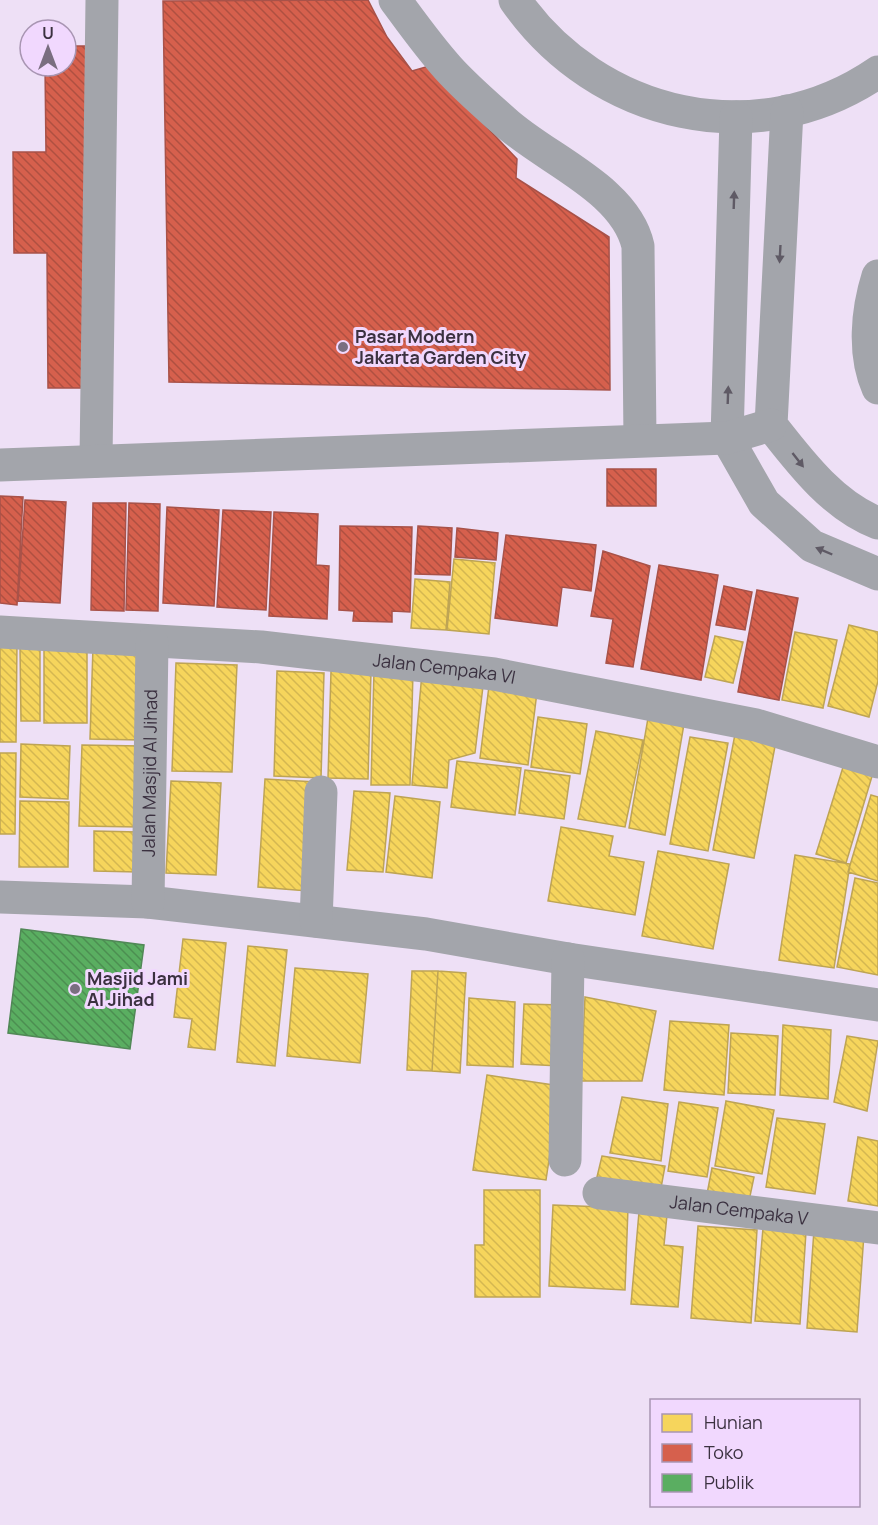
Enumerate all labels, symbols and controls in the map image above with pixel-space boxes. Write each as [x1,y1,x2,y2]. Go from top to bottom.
north arrow [18,18,78,78]
text: U [42,22,54,44]
one-way arrow [729,191,738,210]
one-way arrow [775,244,784,263]
place label: Pasar Modern Jakarta Garden City [355,324,526,369]
marker: Pasar Modern Jakarta Garden City [336,340,350,354]
one-way arrow [724,386,733,405]
one-way arrow [792,452,805,468]
one-way arrow [815,546,833,555]
street label: Jalan Cempaka VI [372,647,518,689]
street label: Jalan Masjid Al Jihad [136,689,162,857]
place label: Masjid Jami Al Jihad [87,966,188,1011]
marker: Masjid Jami Al Jihad [68,982,82,996]
street label: Jalan Cempaka V [668,1189,810,1230]
legend [650,1399,860,1507]
text: Hunian [704,1410,763,1434]
text: Toko [704,1440,743,1464]
text: Publik [704,1470,755,1494]

